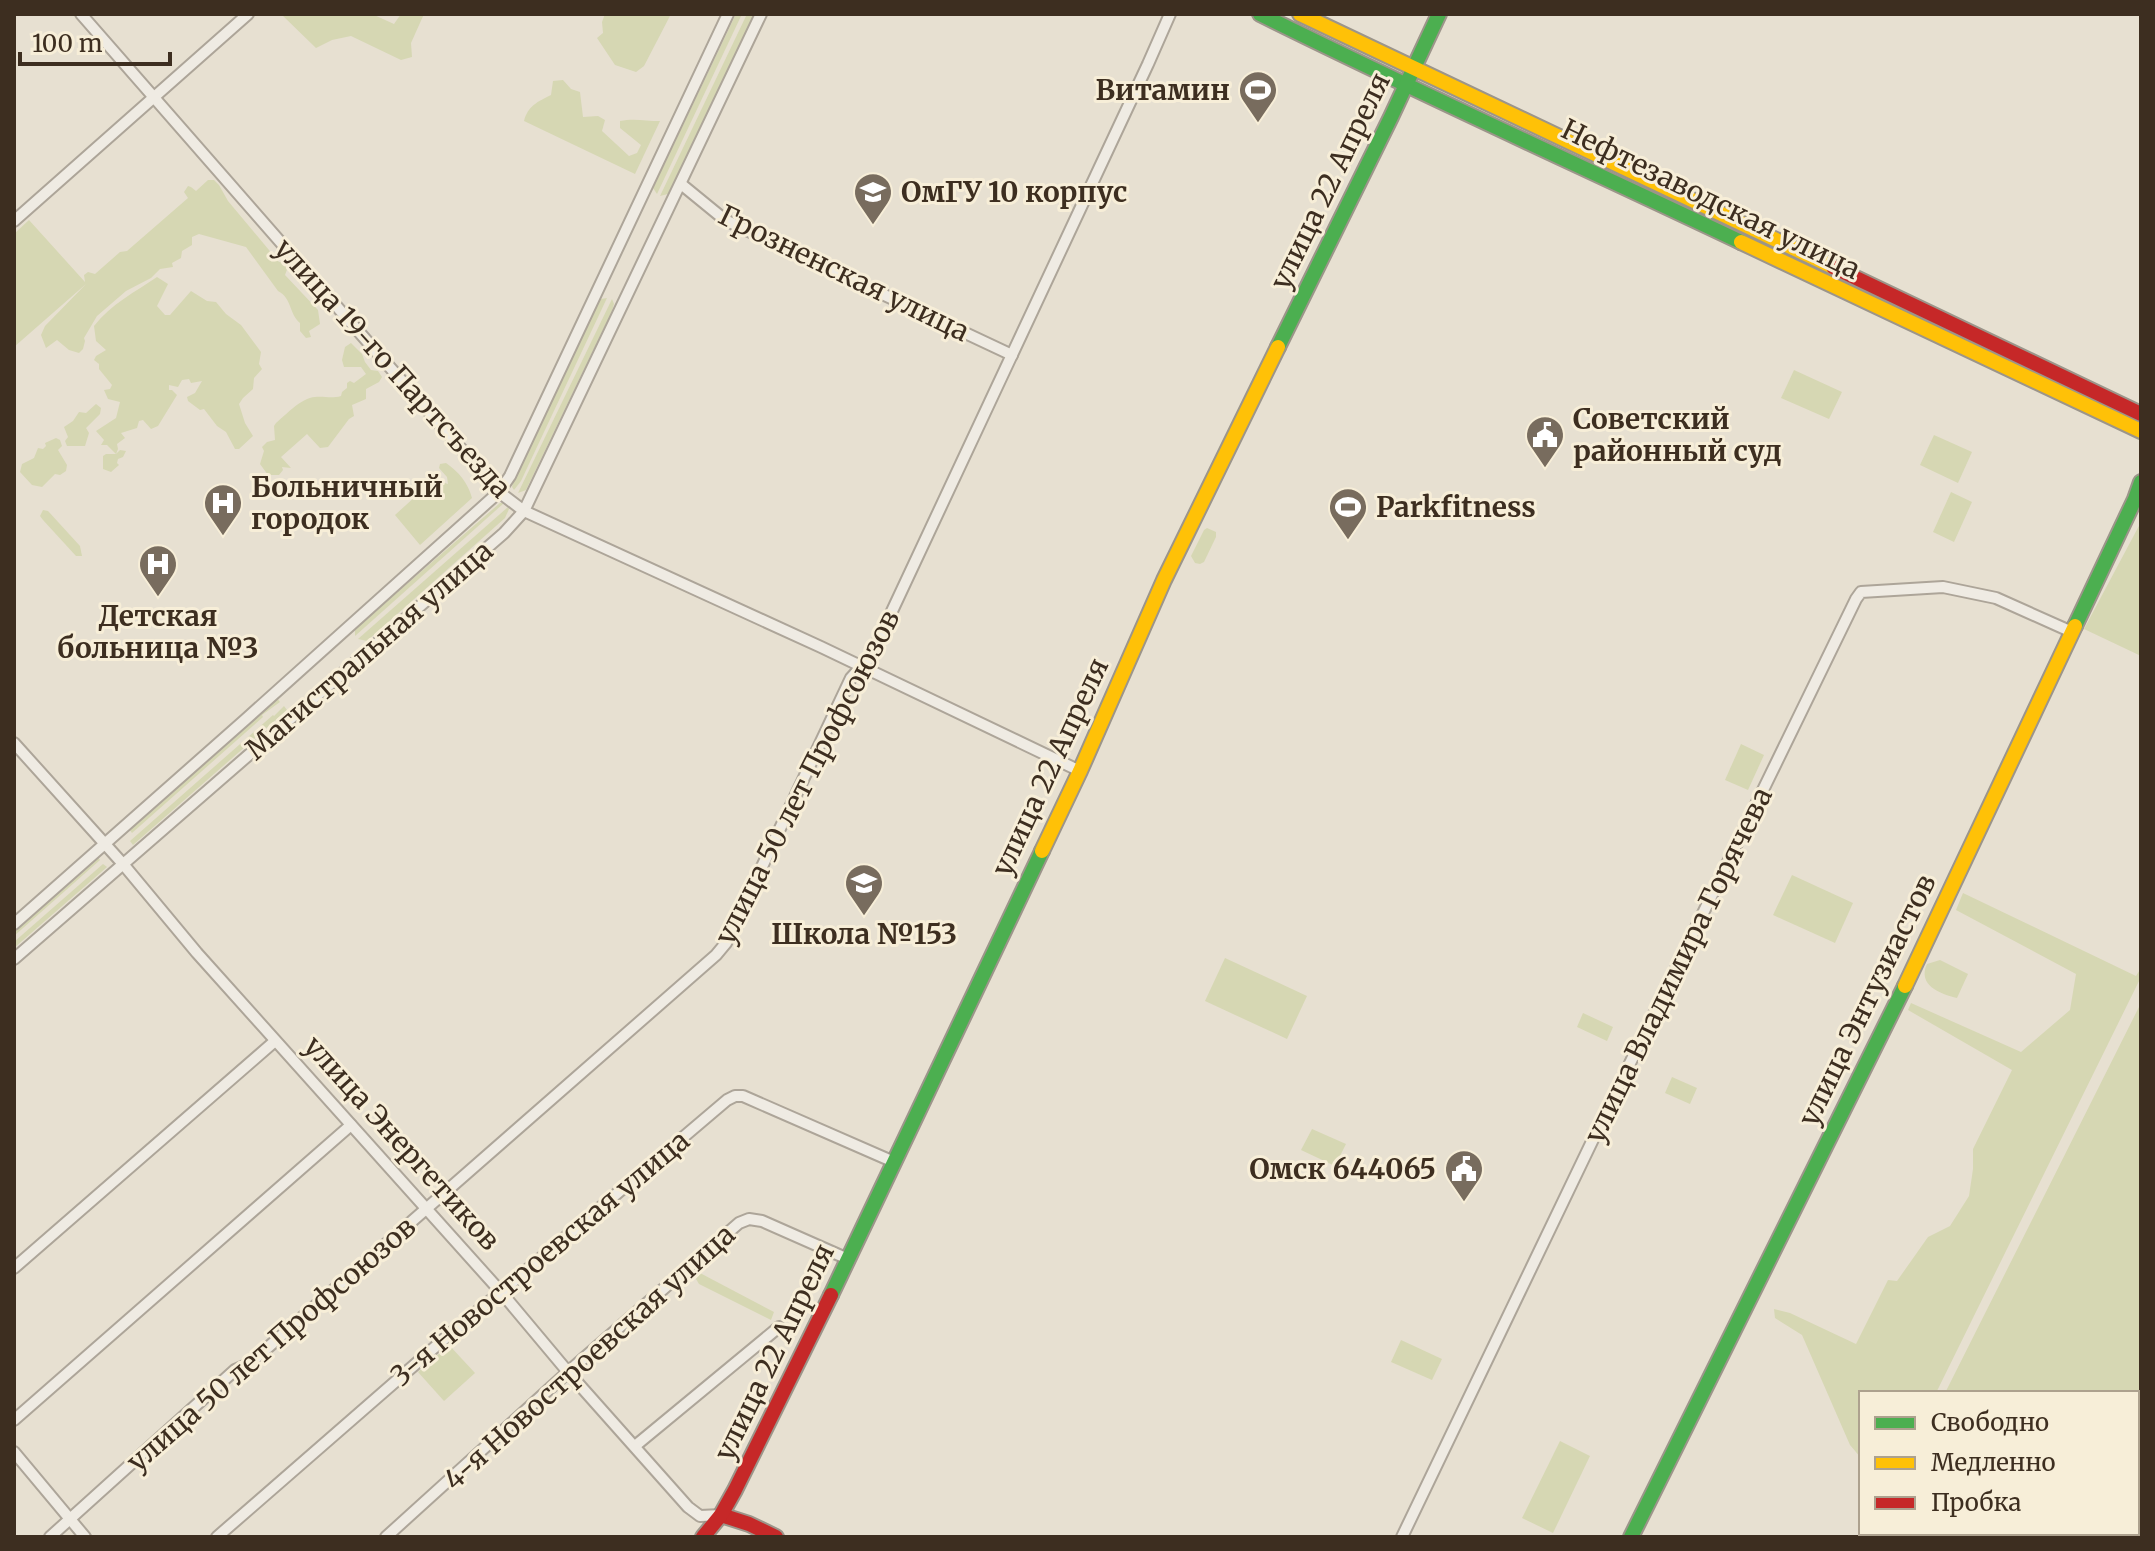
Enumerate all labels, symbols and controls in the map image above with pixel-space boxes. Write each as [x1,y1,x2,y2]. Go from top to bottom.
scale bar [20,16,170,66]
text: 100 m [32,28,103,59]
street label: улица 22 Апреля [1262,67,1398,295]
sports icon: Витамин [1237,69,1279,124]
place label: Витамин [1096,72,1230,108]
street label: Нефтезаводская улица [1556,111,1866,287]
school or university icon: ОмГУ 10 корпус [852,171,894,226]
place label: ОмГУ 10 корпус [901,174,1127,210]
street label: Грозненская улица [713,197,975,349]
street label: улица 19-го Партсъезда [267,231,519,505]
place label: Советский районный суд [1573,401,1782,469]
public building icon: Советский районный суд [1524,414,1566,469]
place label: Больничный городок [251,469,443,537]
hospital icon: Больничный городок [202,482,244,537]
sports icon: Parkfitness [1327,486,1369,541]
place label: Parkfitness [1376,489,1536,525]
street label: Магистральная улица [238,533,500,767]
hospital icon: Детская больница №3 [137,543,179,598]
place label: Детская больница №3 [58,598,258,666]
street label: улица 50 лет Профсоюзов [707,604,907,950]
street label: улица 22 Апреля [984,652,1116,882]
street label: улица Владимира Горячева [1576,781,1780,1149]
school or university icon: Школа №153 [843,862,885,917]
street label: улица Энтузиастов [1790,868,1944,1132]
place label: Школа №153 [771,916,957,952]
street label: улица Энергетиков [296,1028,508,1258]
street label: 3-я Новостроевская улица [383,1122,697,1394]
public building icon: Омск 644065 [1443,1148,1485,1203]
place label: Омск 644065 [1249,1151,1436,1187]
street label: улица 50 лет Профсоюзов [119,1209,423,1479]
street label: 4-я Новостроевская улица [436,1216,742,1498]
street label: улица 22 Апреля [706,1238,842,1466]
legend [1859,1391,2139,1535]
text: Свободно [1931,1407,2049,1438]
text: Медленно [1931,1447,2055,1478]
text: Пробка [1931,1487,2022,1518]

